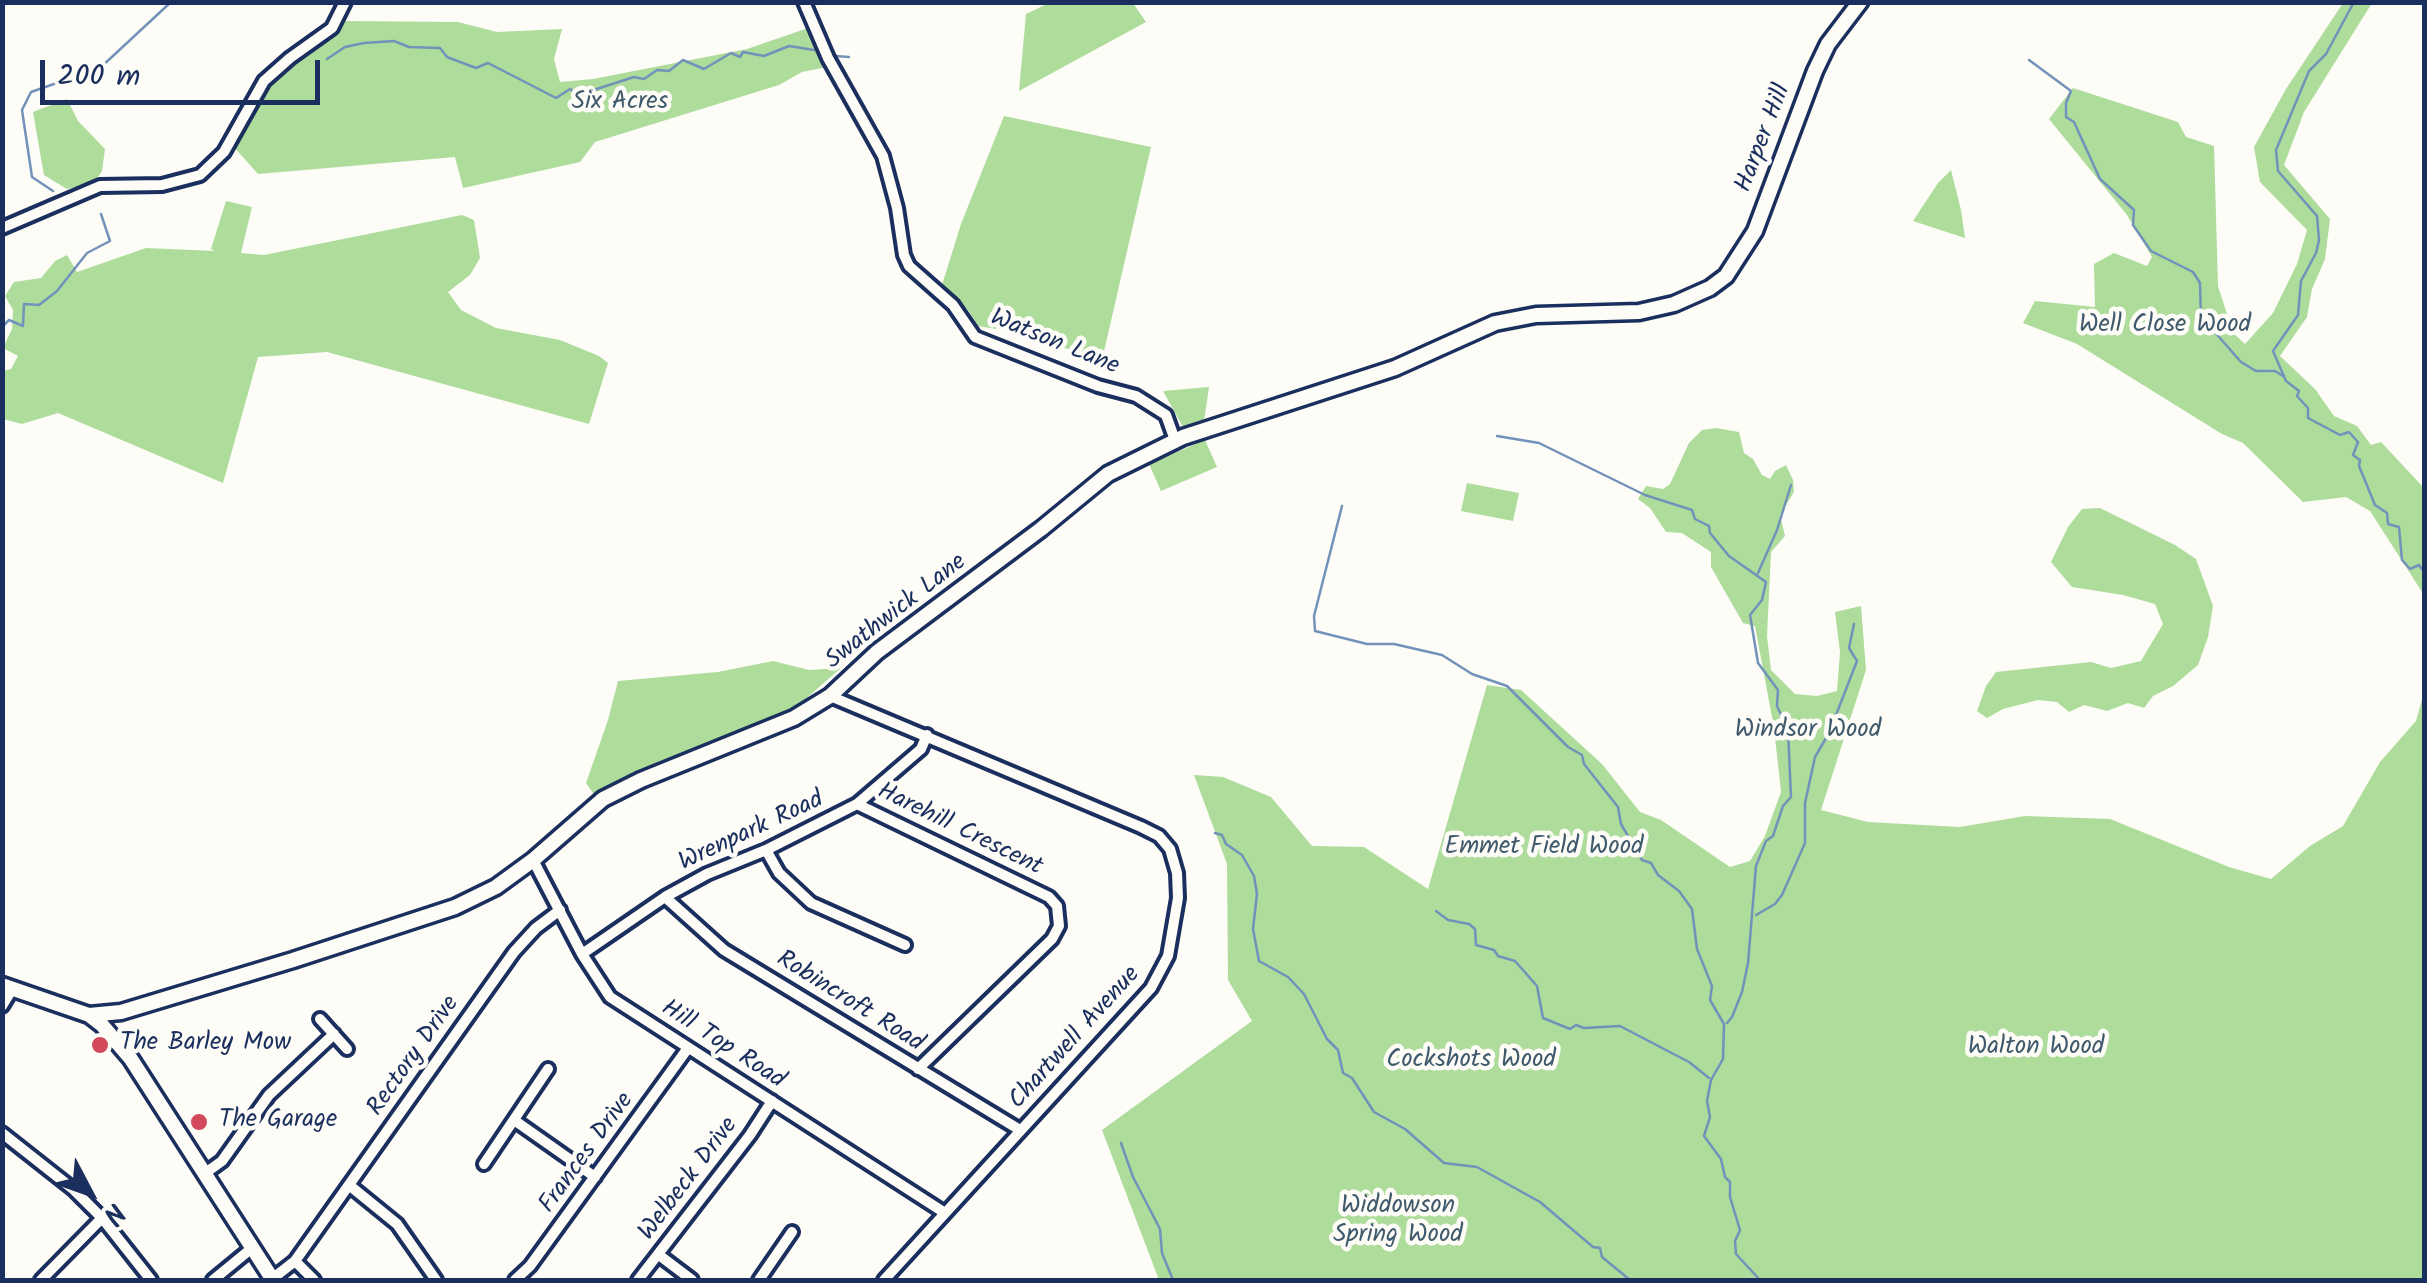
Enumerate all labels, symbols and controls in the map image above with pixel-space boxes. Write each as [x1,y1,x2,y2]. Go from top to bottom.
scale bar [45,40,325,102]
text: 200 m [57,53,140,101]
street label: Harper Hill [1731,81,1799,197]
park label: Six Acres [572,89,668,119]
street label: Watson Lane [985,305,1123,383]
park label: Well Close Wood [2079,312,2251,342]
street label: Swathwick Lane [821,549,973,677]
park label: Windsor Wood [1735,717,1881,747]
street label: Harehill Crescent [871,778,1047,884]
street label: Wrenpark Road [675,786,829,880]
park label: Emmet Field Wood [1445,834,1643,864]
street label: Robincroft Road [770,946,928,1060]
street label: Chartwell Avenue [1004,961,1148,1117]
street label: Rectory Drive [363,991,467,1123]
street label: Hill Top Road [654,995,790,1097]
place label: The Barley Mow [120,1030,291,1060]
marker: The Barley Mow [89,1034,111,1056]
park label: Walton Wood [1968,1034,2104,1064]
park label: Cockshots Wood [1386,1047,1556,1077]
street label: Frances Drive [534,1088,642,1220]
place label: The Garage [219,1107,337,1137]
marker: The Garage [188,1111,210,1133]
street label: Welbeck Drive [634,1113,746,1247]
north arrow [40,1143,140,1243]
text: N [90,1192,136,1234]
park label: Widdowson Spring Wood [1333,1193,1463,1252]

